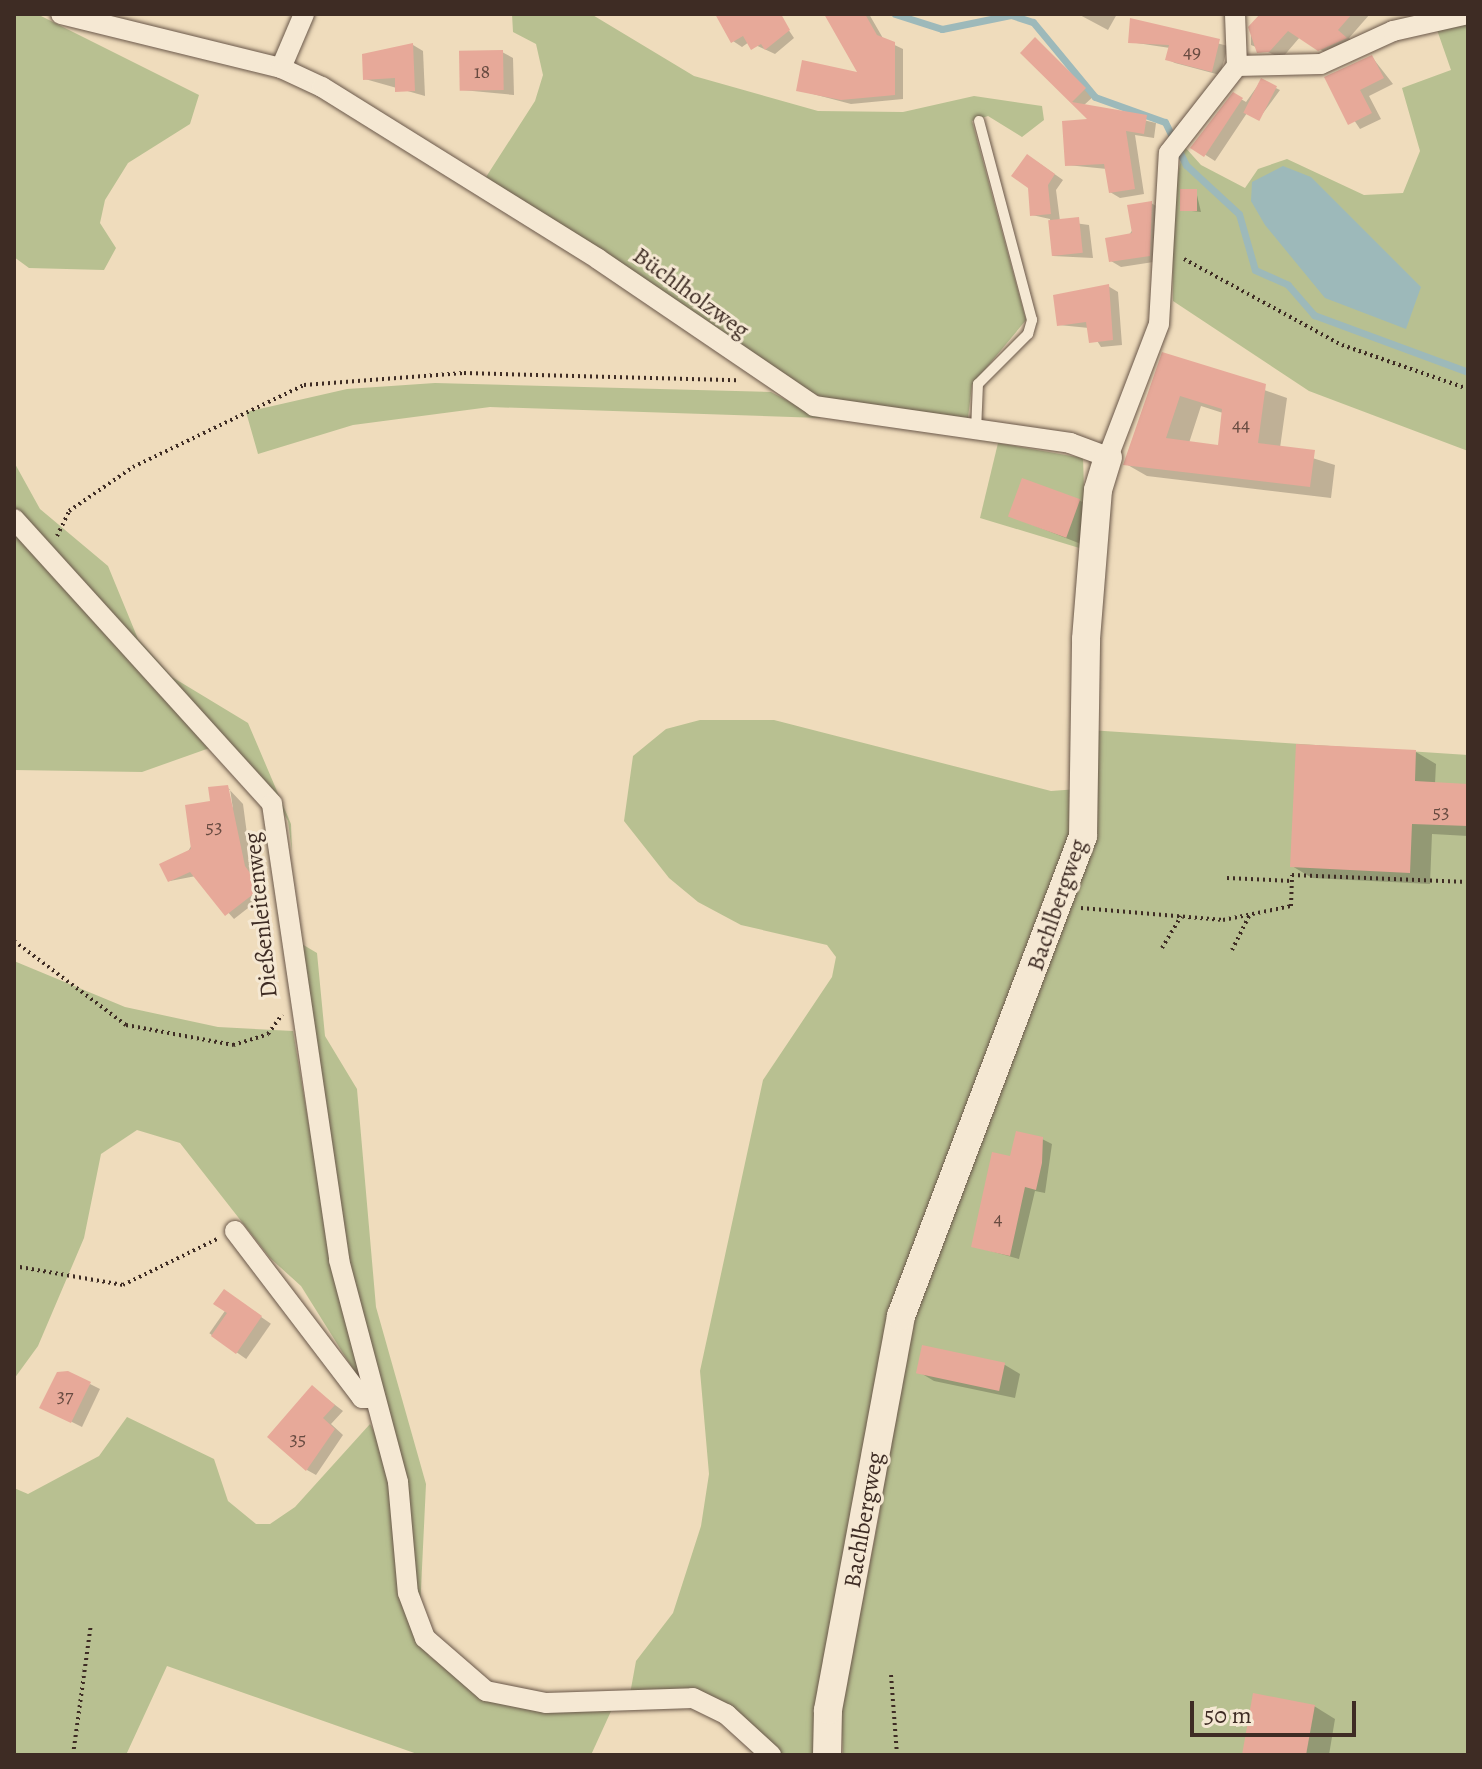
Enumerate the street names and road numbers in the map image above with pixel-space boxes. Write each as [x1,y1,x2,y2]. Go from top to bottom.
street label: Büchlholzweg [627,241,755,345]
street label: Dießenleitenweg [238,831,284,999]
street label: Bachlbergweg [1021,835,1093,975]
street label: Bachlbergweg [838,1450,890,1590]

